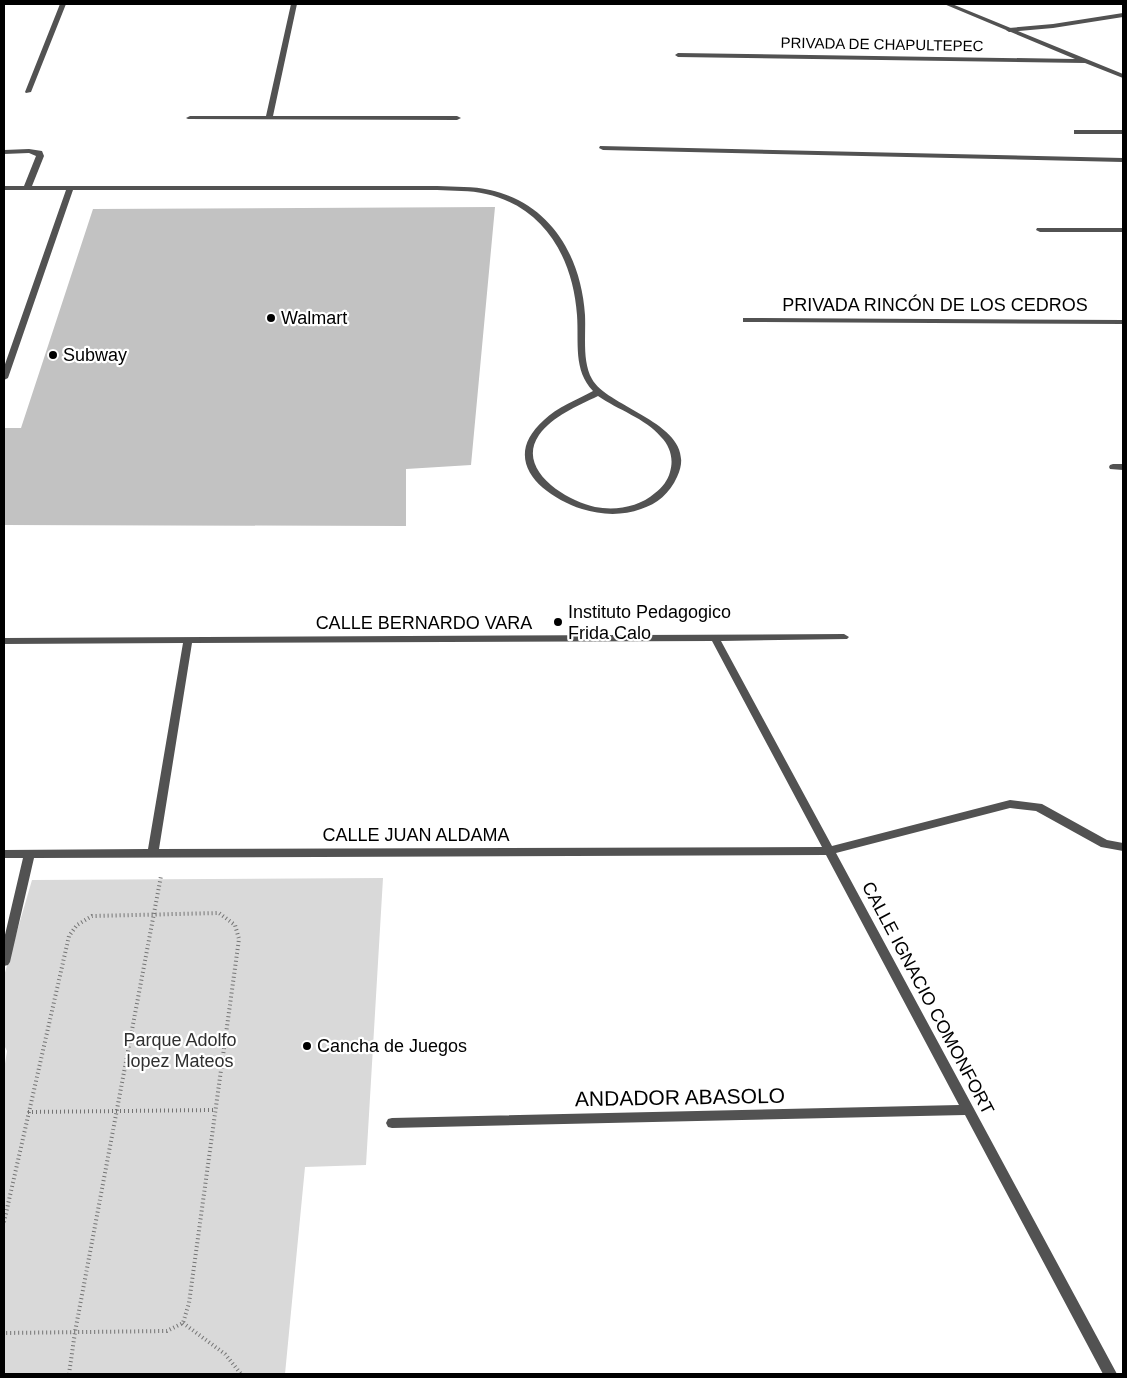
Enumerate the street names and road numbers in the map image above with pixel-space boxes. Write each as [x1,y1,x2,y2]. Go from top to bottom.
street label: PRIVADA DE CHAPULTEPEC [780,34,984,54]
street label: PRIVADA RINCÓN DE LOS CEDROS [782,294,1088,315]
street label: CALLE BERNARDO VARA [316,613,532,633]
street label: CALLE JUAN ALDAMA [322,825,510,845]
street label: CALLE IGNACIO COMONFORT [858,878,998,1118]
street label: ANDADOR ABASOLO [575,1084,785,1110]

